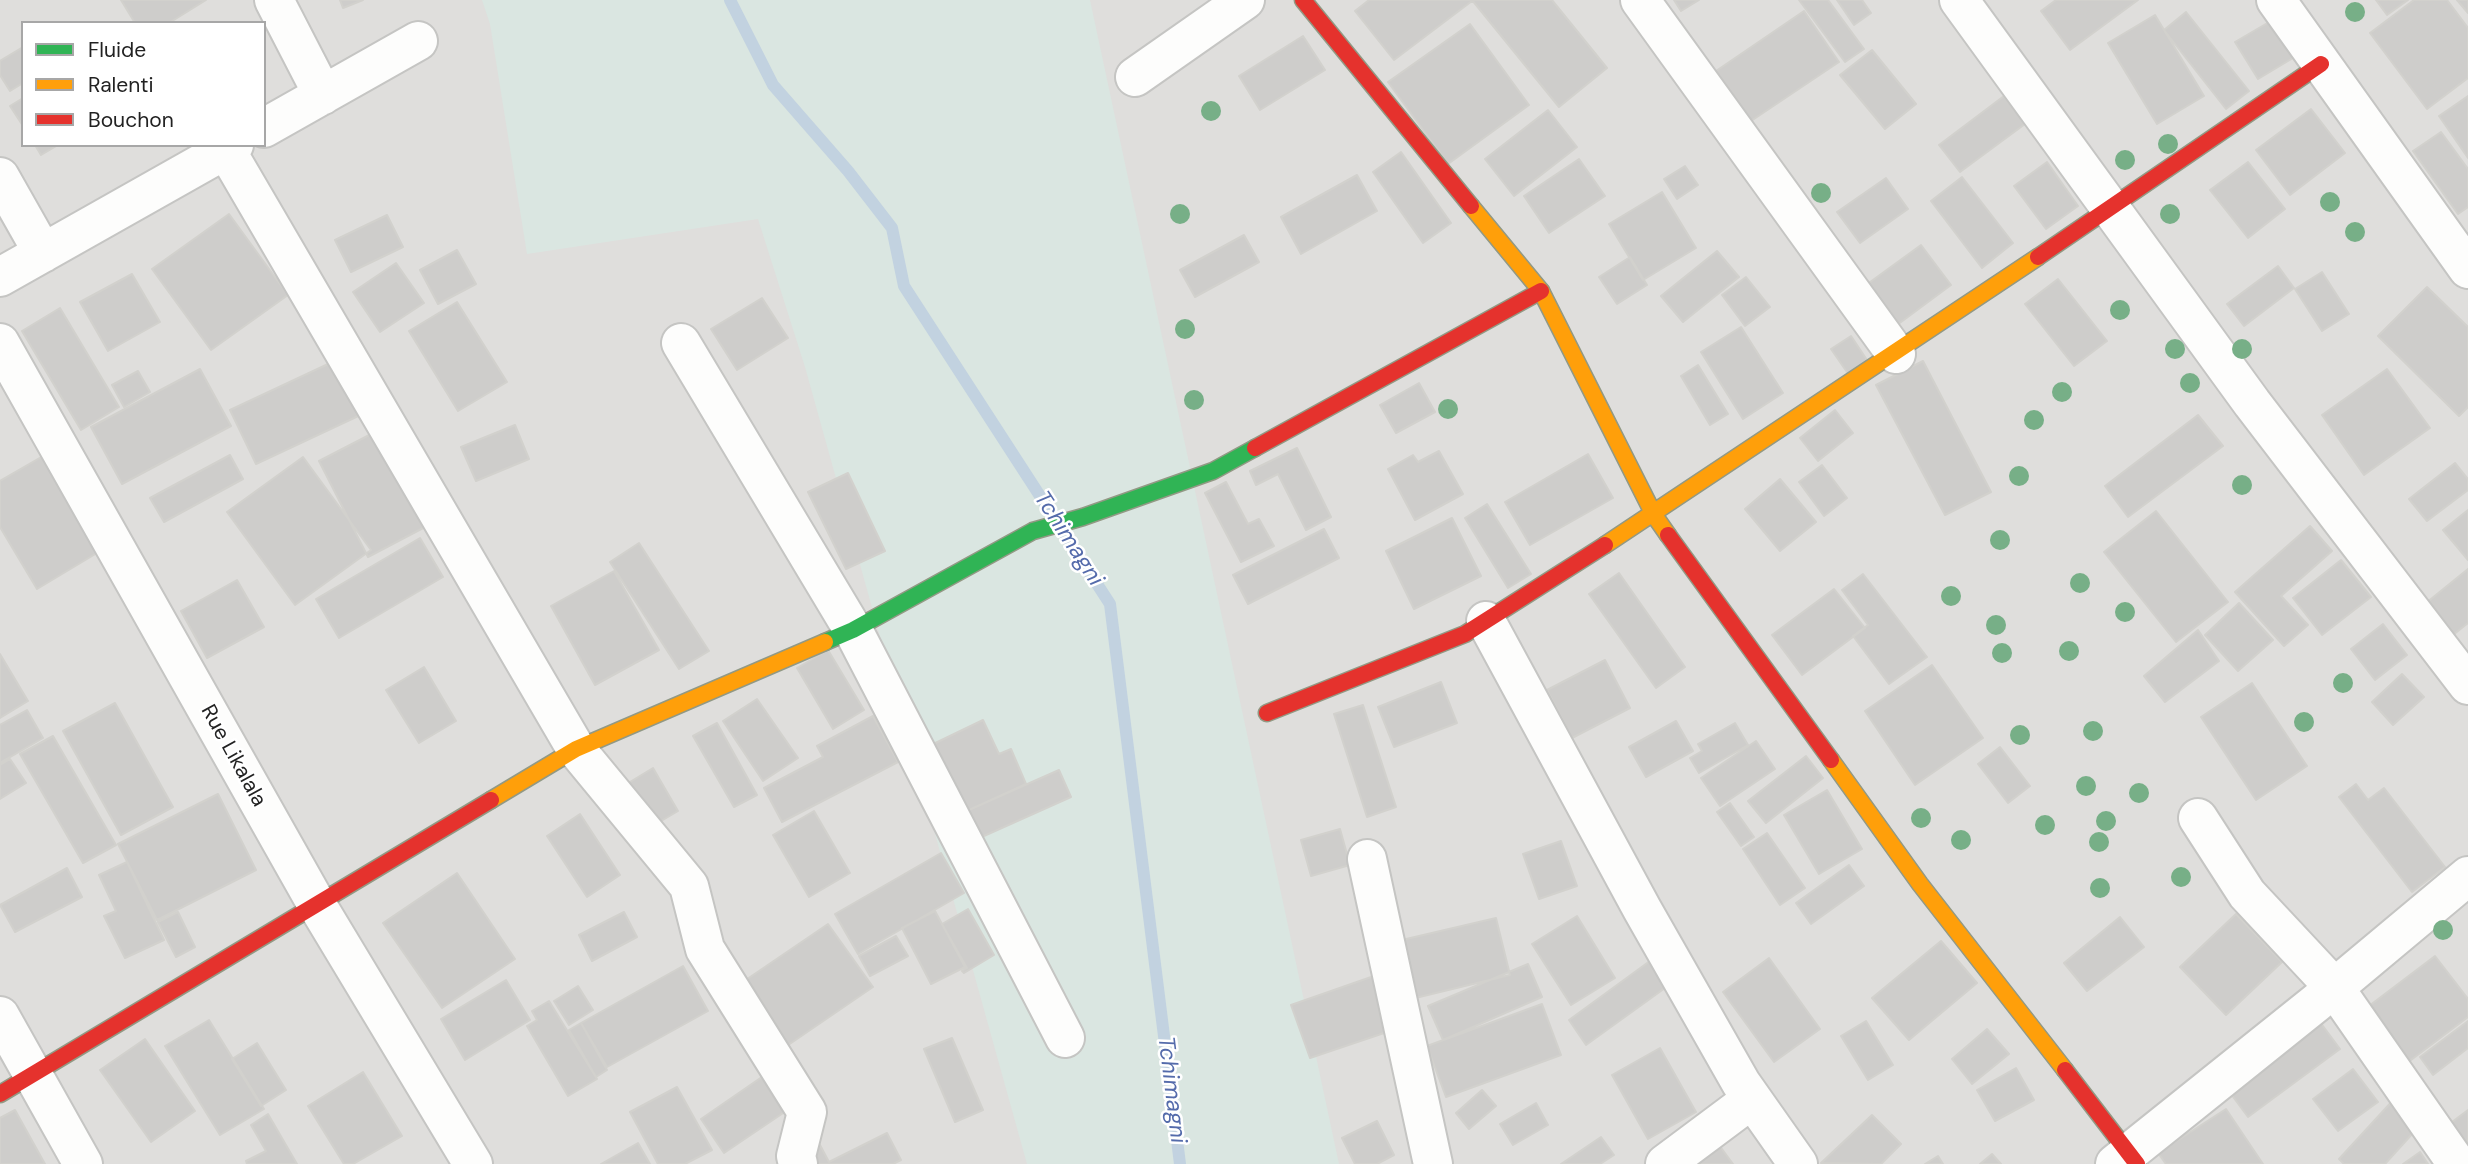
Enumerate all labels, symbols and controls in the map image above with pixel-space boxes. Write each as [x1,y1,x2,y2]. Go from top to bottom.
legend [21,21,266,147]
text: Fluide [88,36,146,64]
text: Ralenti [88,71,154,99]
text: Bouchon [88,106,174,134]
water label: Tchimagni [1027,486,1109,592]
street label: Rue Likalala [195,701,271,811]
water label: Tchimagni [1151,1035,1191,1145]

